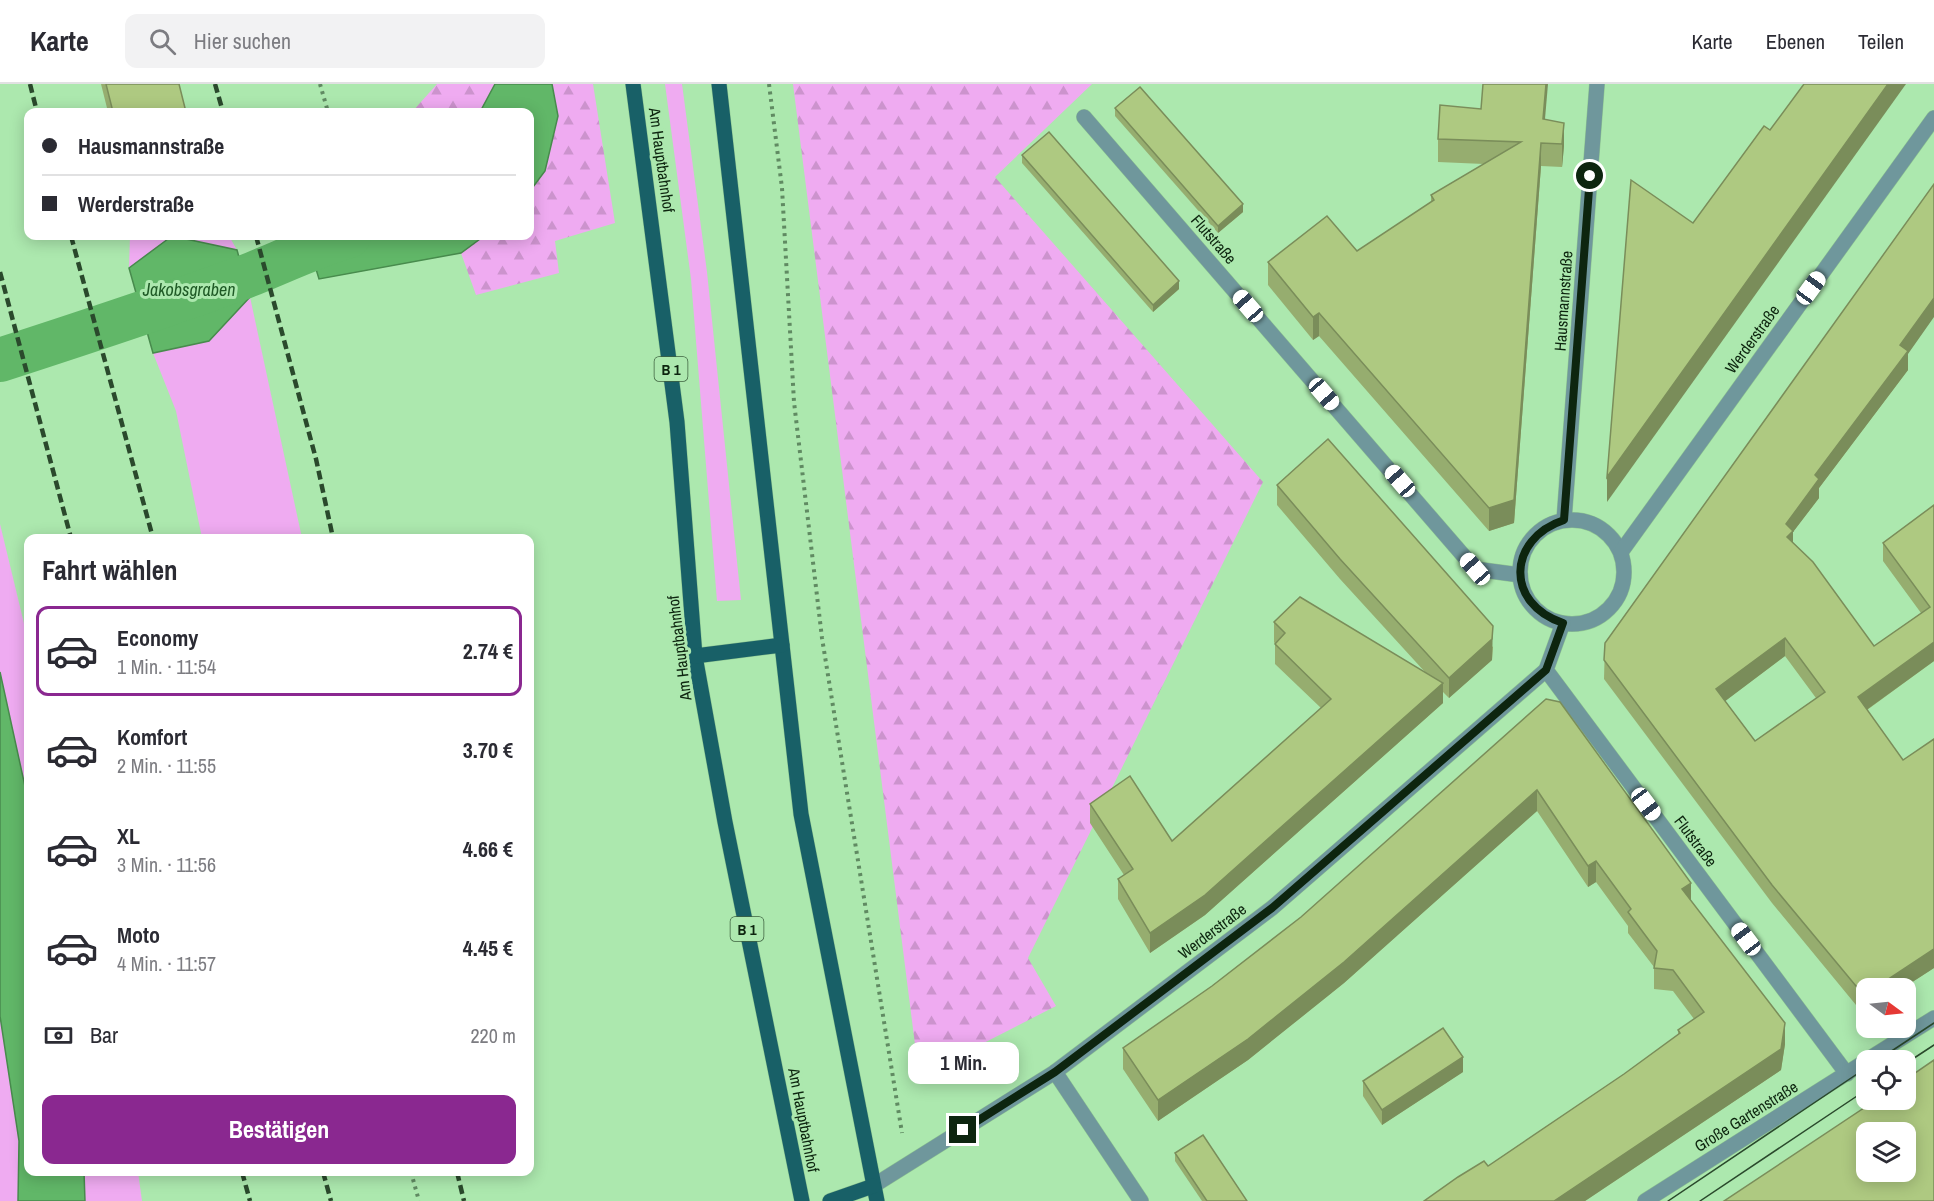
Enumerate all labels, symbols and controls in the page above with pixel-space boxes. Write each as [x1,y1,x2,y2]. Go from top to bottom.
search box [125,14,545,68]
text: Karte [30,22,89,60]
icon: search [146,25,179,58]
text: Hier suchen [194,26,291,56]
text: Karte [1692,27,1733,56]
text: Ebenen [1766,27,1825,56]
text: Teilen [1858,27,1904,56]
street label: Am Hauptbahnhof [644,105,680,214]
text: Hausmannstraße [78,131,224,161]
route start [1576,162,1603,189]
text: Werderstraße [78,189,194,219]
street label: Flutstraße [1186,209,1242,269]
street label: Hausmannstraße [1549,250,1577,352]
car [1793,268,1829,308]
water label: Jakobsgraben [142,277,235,302]
car [1229,287,1267,325]
street label: Werderstraße [1720,300,1784,378]
road number: B 1 [654,357,688,381]
car [1305,375,1343,413]
car [1381,462,1419,500]
car [1456,550,1494,588]
text: Fahrt wählen [42,552,178,588]
street label: Am Hauptbahnhof [662,594,696,703]
text: Economy [117,623,198,653]
icon: car [45,624,99,678]
text: 2.74 € [463,636,513,666]
text: 1 Min. · 11:54 [117,653,216,680]
text: Komfort [117,722,187,752]
icon: car [45,723,99,777]
text: 3.70 € [463,735,513,765]
text: 2 Min. · 11:55 [117,752,216,779]
car [1628,784,1664,824]
street label: Flutstraße [1669,811,1723,871]
text: XL [117,821,140,851]
icon: car [45,822,99,876]
text: 4.66 € [463,834,513,864]
text: 3 Min. · 11:56 [117,851,216,878]
street label: Werderstraße [1173,898,1251,964]
road number: B 1 [730,917,764,941]
car [1728,919,1764,959]
text: Moto [117,920,160,950]
icon: car [45,921,99,975]
text: 4.45 € [463,933,513,963]
text: 4 Min. · 11:57 [117,950,216,977]
north arrow [1856,978,1916,1038]
map controls [1856,978,1916,1182]
icon: cash [42,1019,75,1052]
text: Bar [90,1020,118,1050]
text: 220 m [470,1022,516,1049]
callout: 1 Min. [908,1043,1018,1085]
text: 1 Min. [940,1049,987,1076]
button: locate [1856,1050,1916,1110]
street label: Am Hauptbahnhof [783,1065,825,1174]
street label: Große Gartenstraße [1690,1075,1802,1157]
button: Bestätigen [42,1095,516,1164]
route end [949,1116,976,1143]
button: layers [1856,1122,1916,1182]

